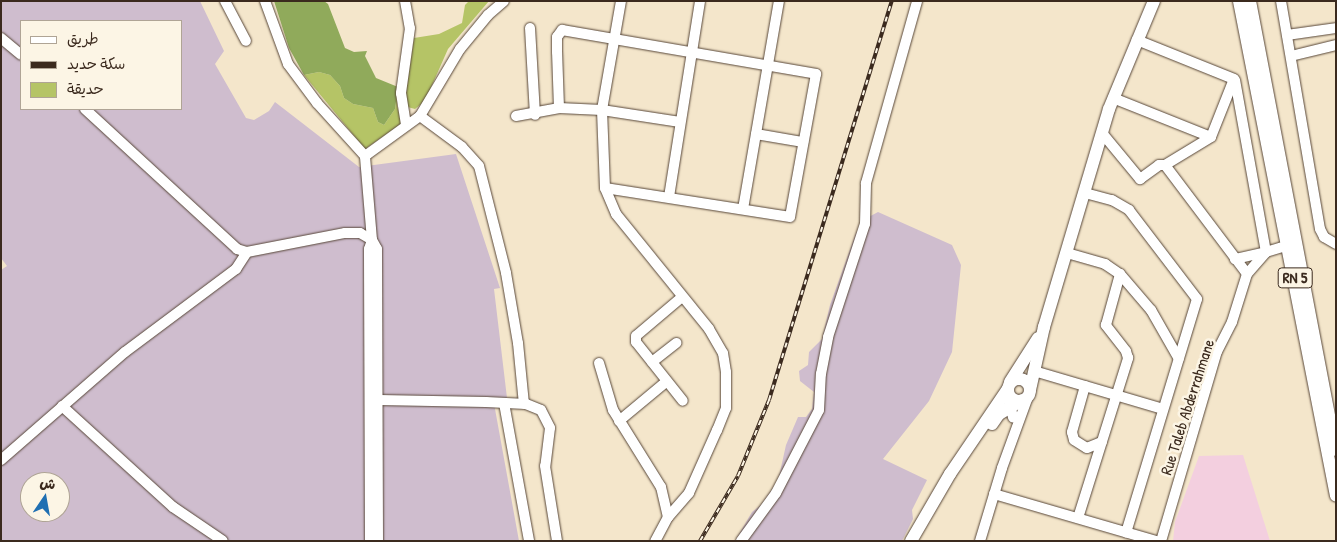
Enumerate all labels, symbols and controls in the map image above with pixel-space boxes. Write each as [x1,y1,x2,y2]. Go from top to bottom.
legend [20,20,182,110]
text: طريق [67,28,99,49]
text: سكة حديد [67,53,125,74]
text: حديقة [67,78,104,99]
road number: RN 5 [1278,266,1312,290]
street label: Rue Taleb Abderrahmane [1156,337,1218,477]
north arrow [20,472,70,522]
text: ش [39,472,58,494]

